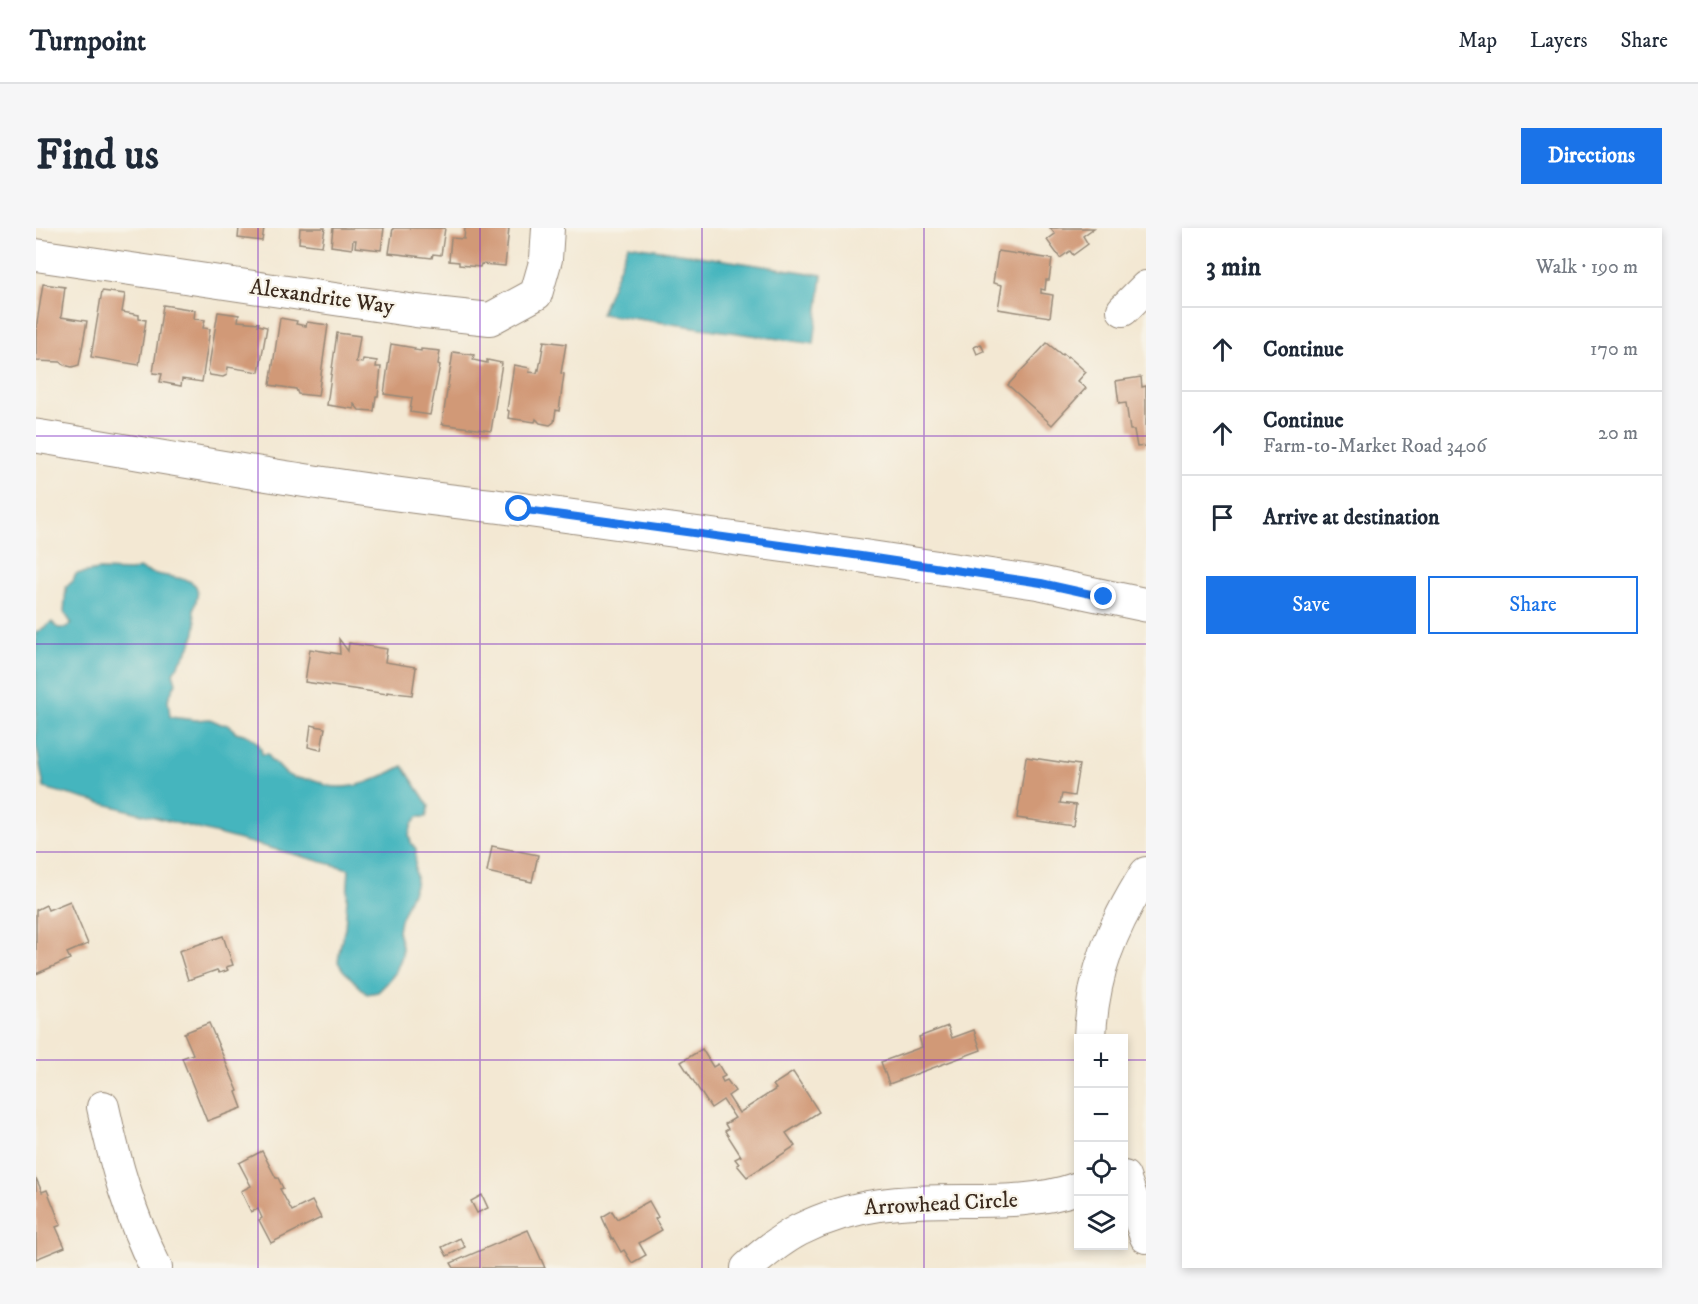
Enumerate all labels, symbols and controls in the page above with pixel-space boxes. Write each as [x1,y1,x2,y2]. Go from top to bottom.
text: Turnpoint [30,24,146,59]
text: Map [1458,28,1497,54]
text: Layers [1530,28,1588,54]
text: Share [1621,28,1668,54]
button: Directions [1521,128,1662,184]
text: Find us [36,130,159,182]
text: 3 min [1206,251,1261,284]
text: Walk · 190 m [1536,255,1638,280]
street label: Alexandrite Way [248,274,396,321]
icon: ahead [1206,333,1239,366]
text: Continue [1263,336,1344,363]
text: 170 m [1590,337,1638,362]
text: Continue [1263,407,1344,434]
icon: ahead [1206,417,1239,450]
text: 20 m [1598,421,1638,446]
text: Farm-to-Market Road 3406 [1263,434,1487,459]
route start [505,495,531,521]
icon: arrive [1206,501,1239,534]
text: Arrive at destination [1263,504,1440,531]
button: Save [1206,576,1416,634]
button: Share [1428,576,1638,634]
route end [1090,583,1116,609]
map controls [1074,1034,1128,1250]
button: + [1074,1034,1128,1088]
button: − [1074,1088,1128,1142]
button: locate [1074,1142,1128,1196]
street label: Arrowhead Circle [863,1186,1019,1222]
button: layers [1074,1196,1128,1250]

